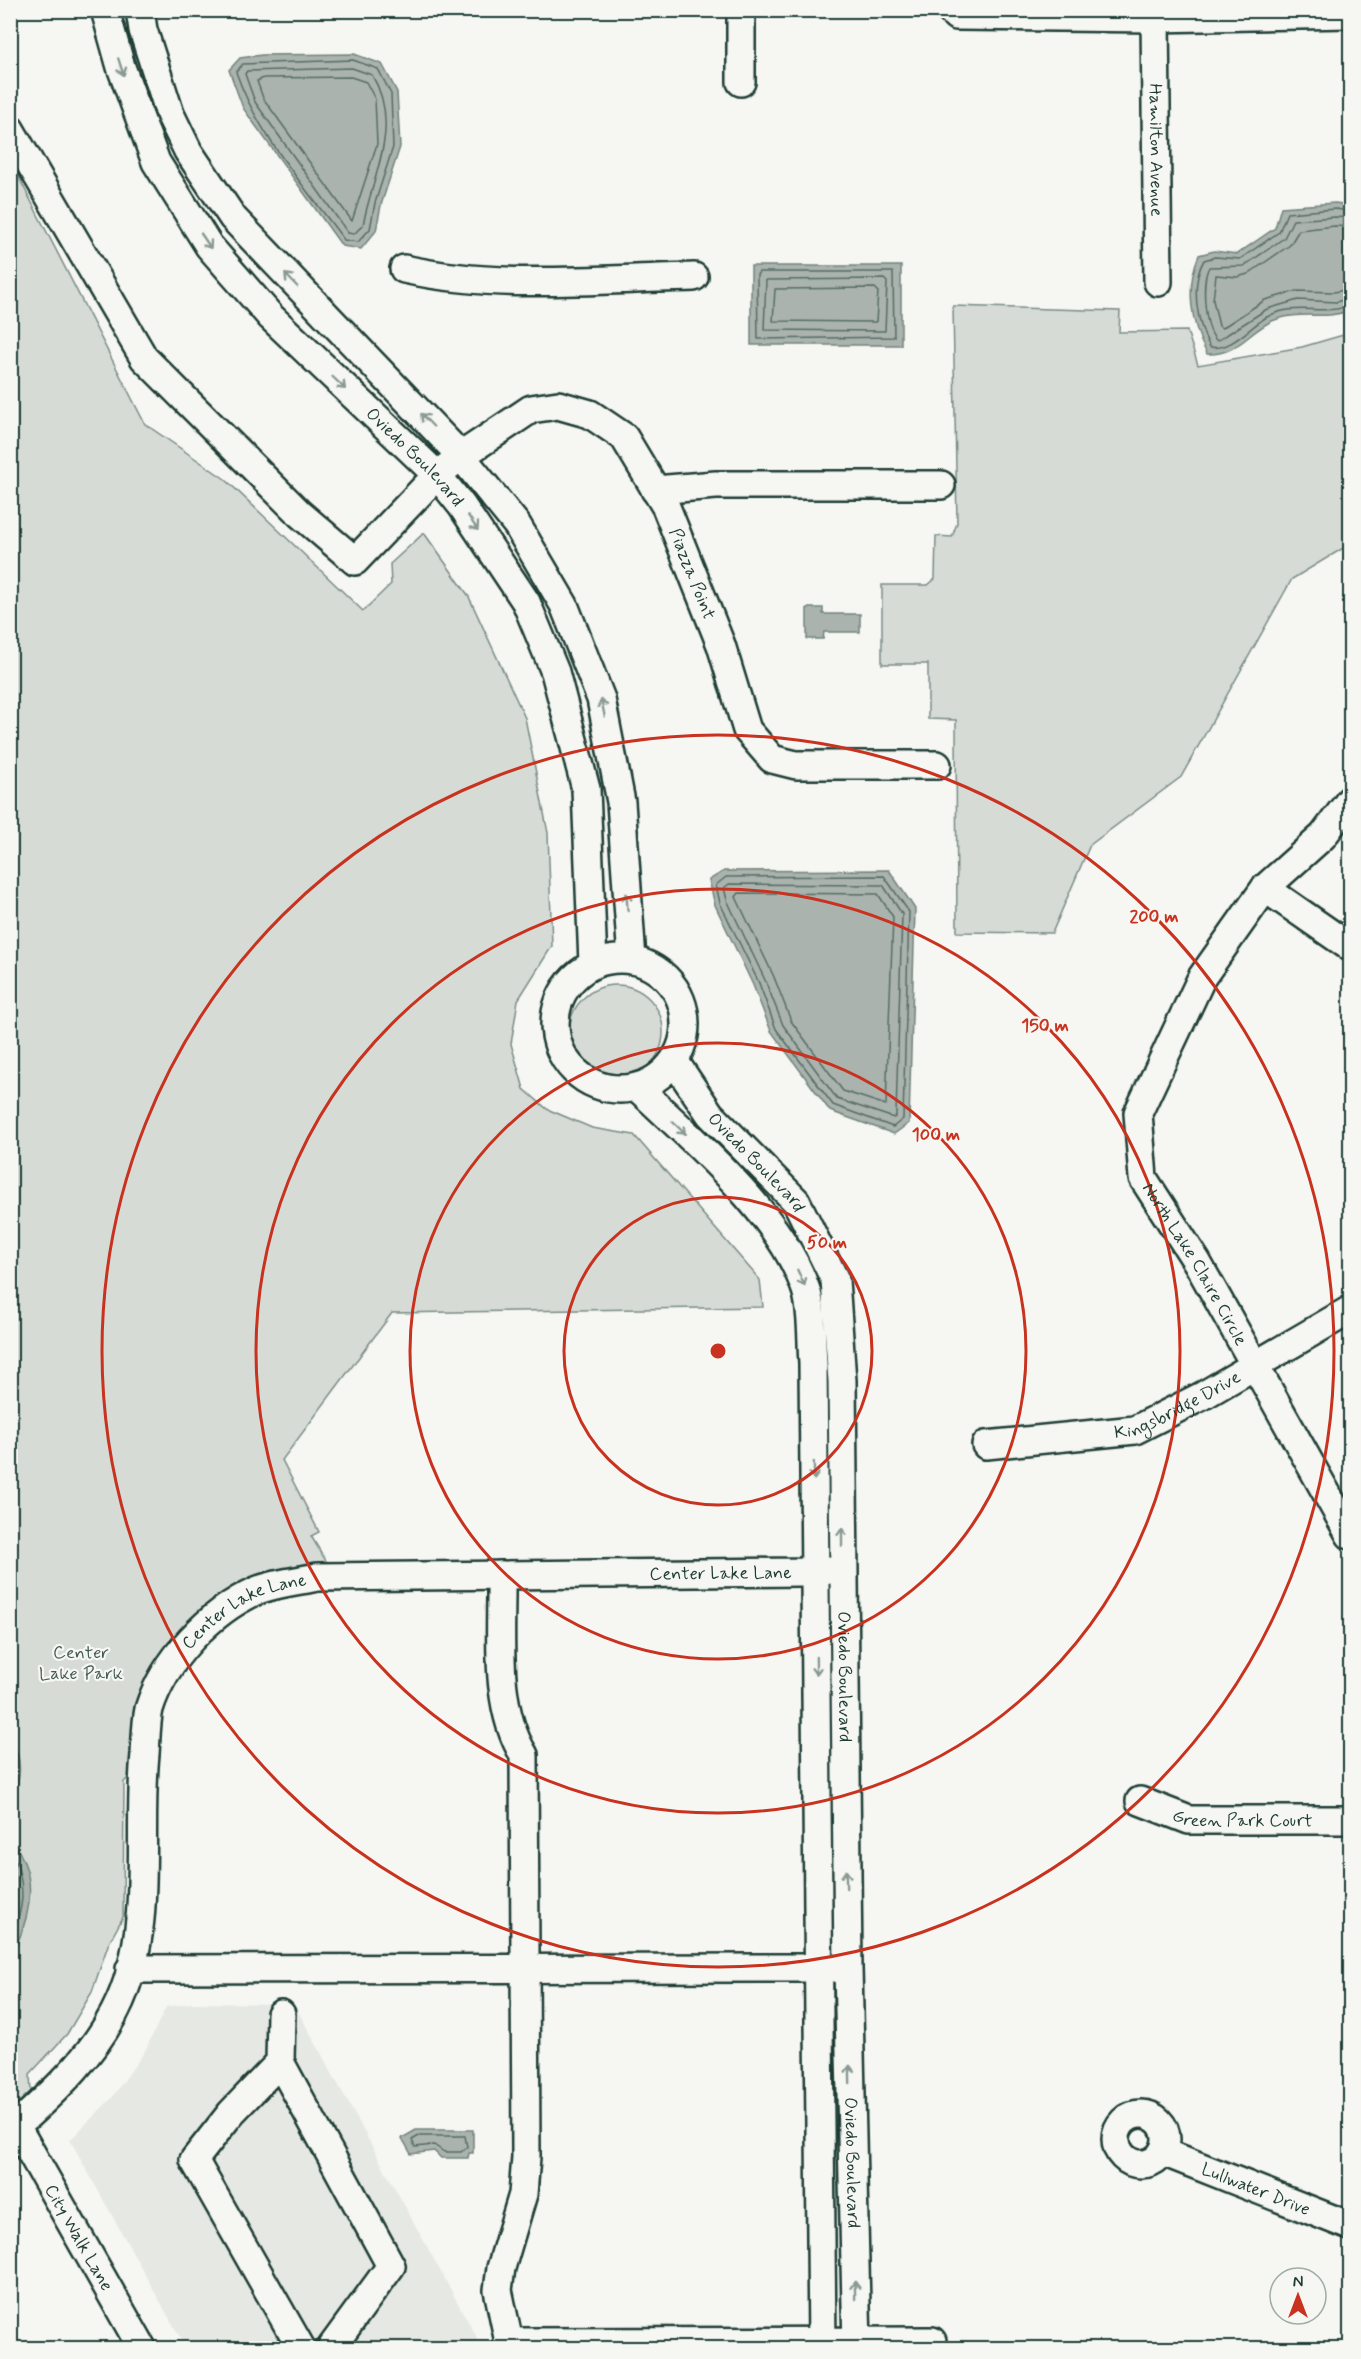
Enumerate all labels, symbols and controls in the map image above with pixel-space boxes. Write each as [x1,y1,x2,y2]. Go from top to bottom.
one-way arrow [116,57,127,76]
street label: Hamilton Avenue [1143,83,1168,217]
one-way arrow [200,232,212,249]
one-way arrow [284,272,299,287]
one-way arrow [332,375,347,390]
street label: Oviedo Boulevard [360,402,469,512]
one-way arrow [419,413,434,428]
one-way arrow [467,515,480,532]
street label: Piazza Point [663,525,721,623]
one-way arrow [597,699,608,719]
one-way arrow [621,892,632,912]
text: 200 m [1129,905,1179,929]
text: 150 m [1021,1014,1069,1038]
street label: Oviedo Boulevard [702,1108,811,1216]
one-way arrow [671,1120,686,1134]
text: 100 m [912,1123,960,1147]
street label: North Lake Claire Circle [1136,1178,1252,1350]
text: 50 m [807,1231,847,1255]
one-way arrow [796,1268,807,1286]
centre of rings [708,1341,728,1361]
street label: Kingsbridge Drive [1113,1365,1245,1445]
one-way arrow [808,1461,820,1481]
one-way arrow [836,1528,848,1548]
street label: Center Lake Lane [649,1561,792,1587]
street label: Center Lake Lane [177,1568,308,1655]
street label: Oviedo Boulevard [831,1611,857,1742]
park label: Center Lake Park [39,1641,123,1686]
one-way arrow [811,1656,822,1676]
street label: Green Park Court [1169,1804,1313,1833]
one-way arrow [841,1870,852,1890]
one-way arrow [844,2065,856,2085]
street label: Oviedo Boulevard [838,2097,865,2228]
street label: Lullwater Drive [1198,2157,1314,2222]
street label: City Walk Lane [38,2180,118,2296]
north arrow [1268,2266,1328,2326]
text: N [1293,2272,1303,2293]
one-way arrow [849,2281,861,2301]

